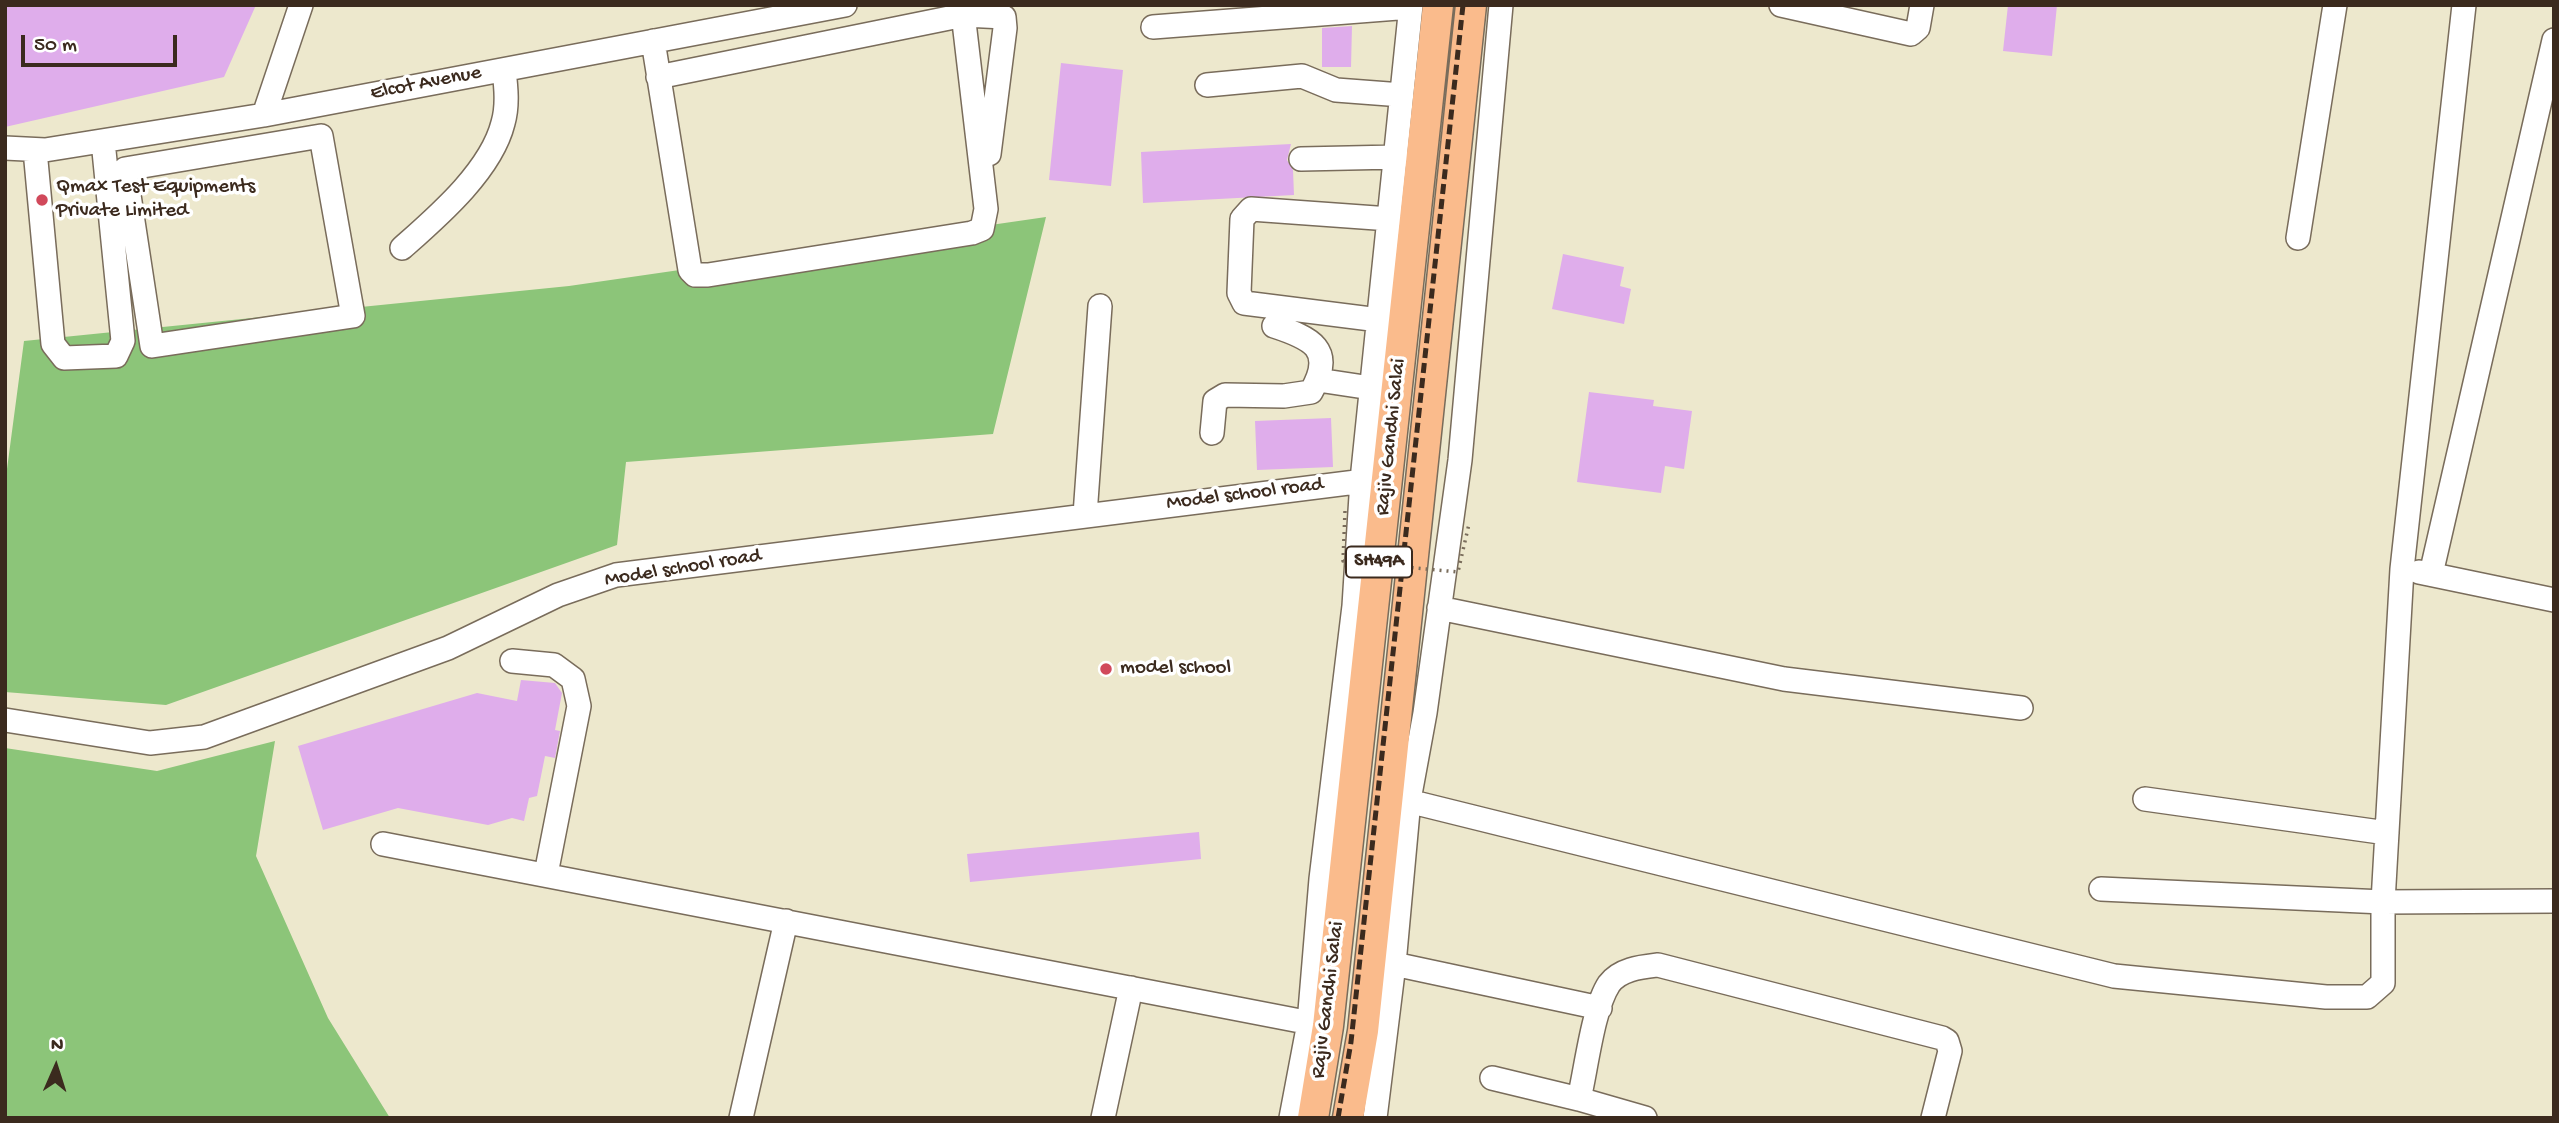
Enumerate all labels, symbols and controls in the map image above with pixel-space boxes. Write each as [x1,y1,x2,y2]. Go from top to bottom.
scale bar [24,21,180,65]
text: 50 m [34,34,77,59]
street label: Elcot Avenue [368,61,484,107]
place label: Qmax Test Equipments Private Limited [56,175,255,225]
marker: Qmax Test Equipments Private Limited [34,192,50,208]
street label: Rajiv Gandhi Salai [1371,357,1413,517]
street label: Model school road [1165,473,1325,517]
street label: Model school road [603,544,763,594]
road number: SH49A [1346,547,1412,578]
place label: model school [1120,656,1231,682]
marker: model school [1098,661,1114,677]
street label: Rajiv Gandhi Salai [1307,920,1351,1080]
north arrow [21,1032,91,1102]
text: N [50,1034,64,1057]

